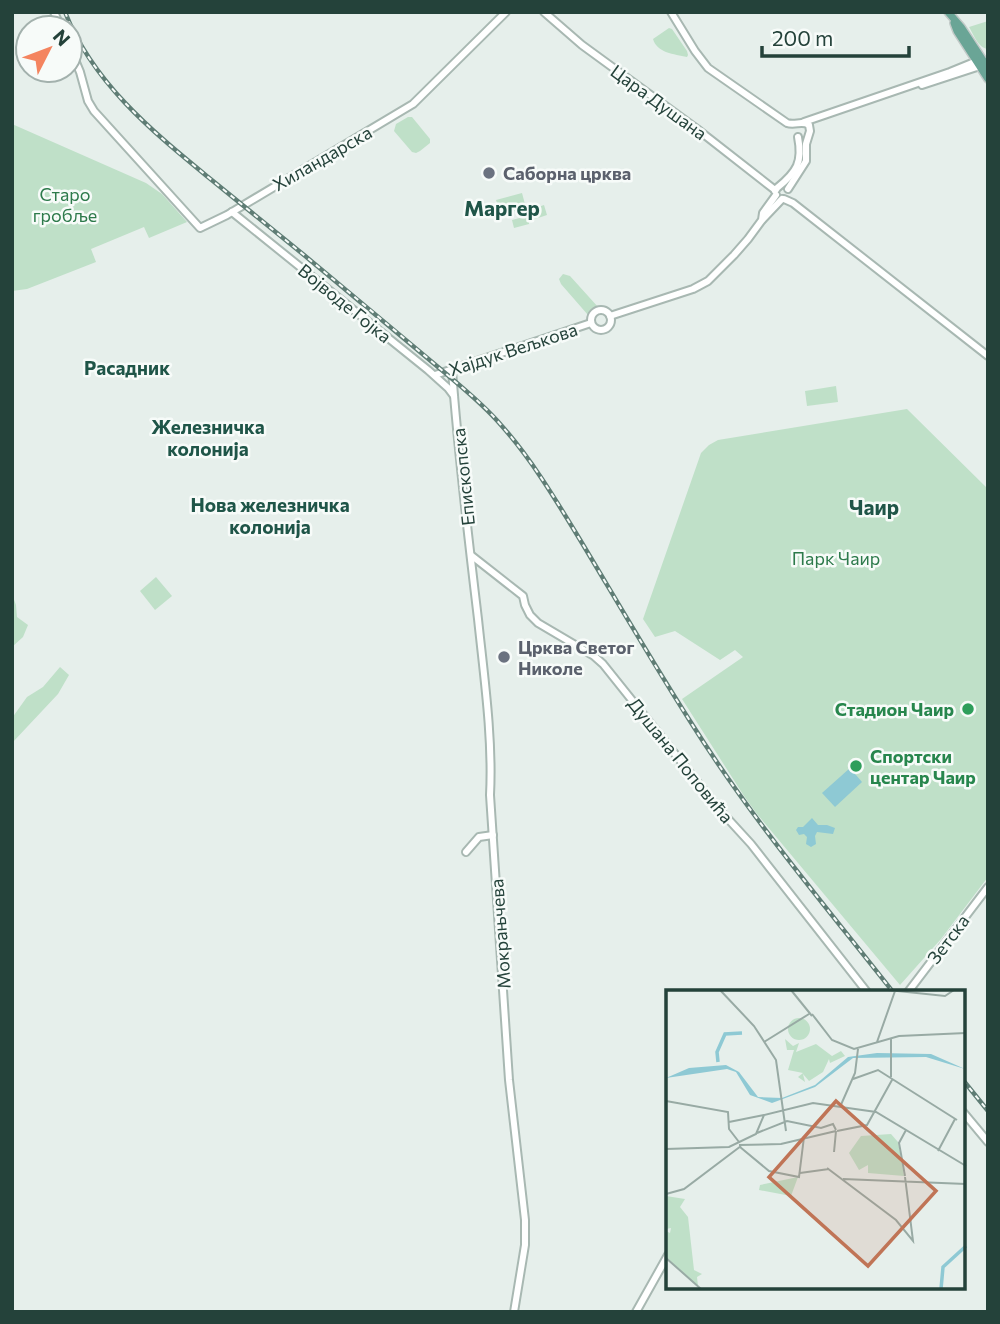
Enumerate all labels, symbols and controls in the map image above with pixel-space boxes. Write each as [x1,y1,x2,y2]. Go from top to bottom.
north arrow [14,14,84,84]
scale bar [762,14,909,58]
text: N [49,24,75,50]
text: 200 m [772,25,833,50]
street label: Цара Душана [607,60,711,144]
street label: Хиландарска [269,121,375,195]
place label: Саборна црква [503,162,631,184]
marker: Саборна црква [481,165,497,181]
park label: Старо гробље [33,183,97,226]
district label: Маргер [464,195,540,220]
street label: Војводе Гојка [294,259,396,347]
street label: Хајдук Вељкова [446,318,580,380]
district label: Расадник [84,356,170,379]
district label: Железничка колонија [151,415,265,460]
street label: Епископска [447,427,479,527]
district label: Нова железничка колонија [190,493,350,538]
district label: Чаир [849,494,899,519]
park label: Парк Чаир [792,547,880,569]
place label: Црква Светог Николе [518,636,635,679]
marker: Црква Светог Николе [496,649,512,665]
street label: Душана Поповића [624,693,738,827]
place label: Стадион Чаир [835,698,954,720]
marker: Стадион Чаир [960,701,976,717]
place label: Спортски центар Чаир [870,745,976,788]
marker: Спортски центар Чаир [848,758,864,774]
street label: Мокрањчева [485,878,515,990]
street label: Зетска [922,910,974,968]
inset map [666,990,965,1289]

